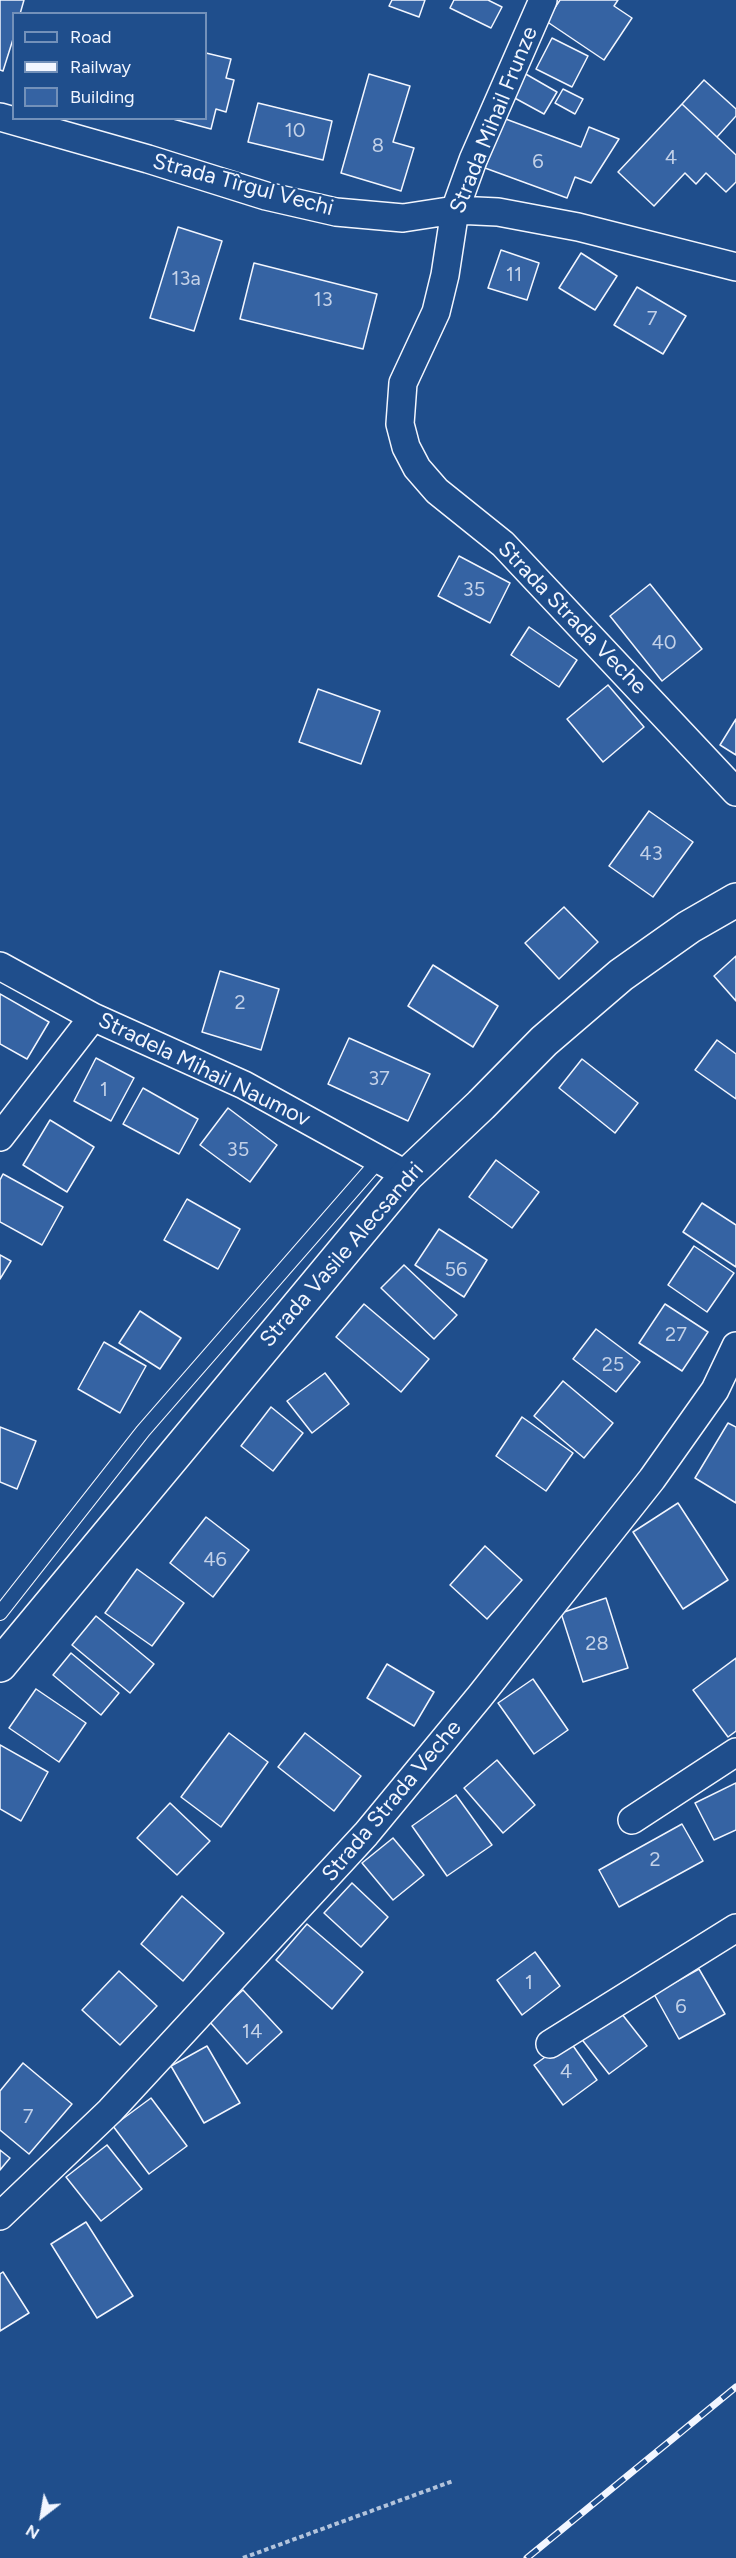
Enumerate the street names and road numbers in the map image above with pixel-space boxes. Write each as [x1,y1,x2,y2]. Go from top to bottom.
street label: Strada Mihail Frunze [444,23,544,217]
street label: Strada Tîrgul Vechi [150,148,336,222]
street label: Strada Strada Veche [492,536,652,700]
street label: Stradela Mihail Naumov [94,1007,314,1133]
street label: Strada Vasile Alecsandri [255,1157,429,1353]
street label: Strada Strada Veche [317,1715,467,1887]

